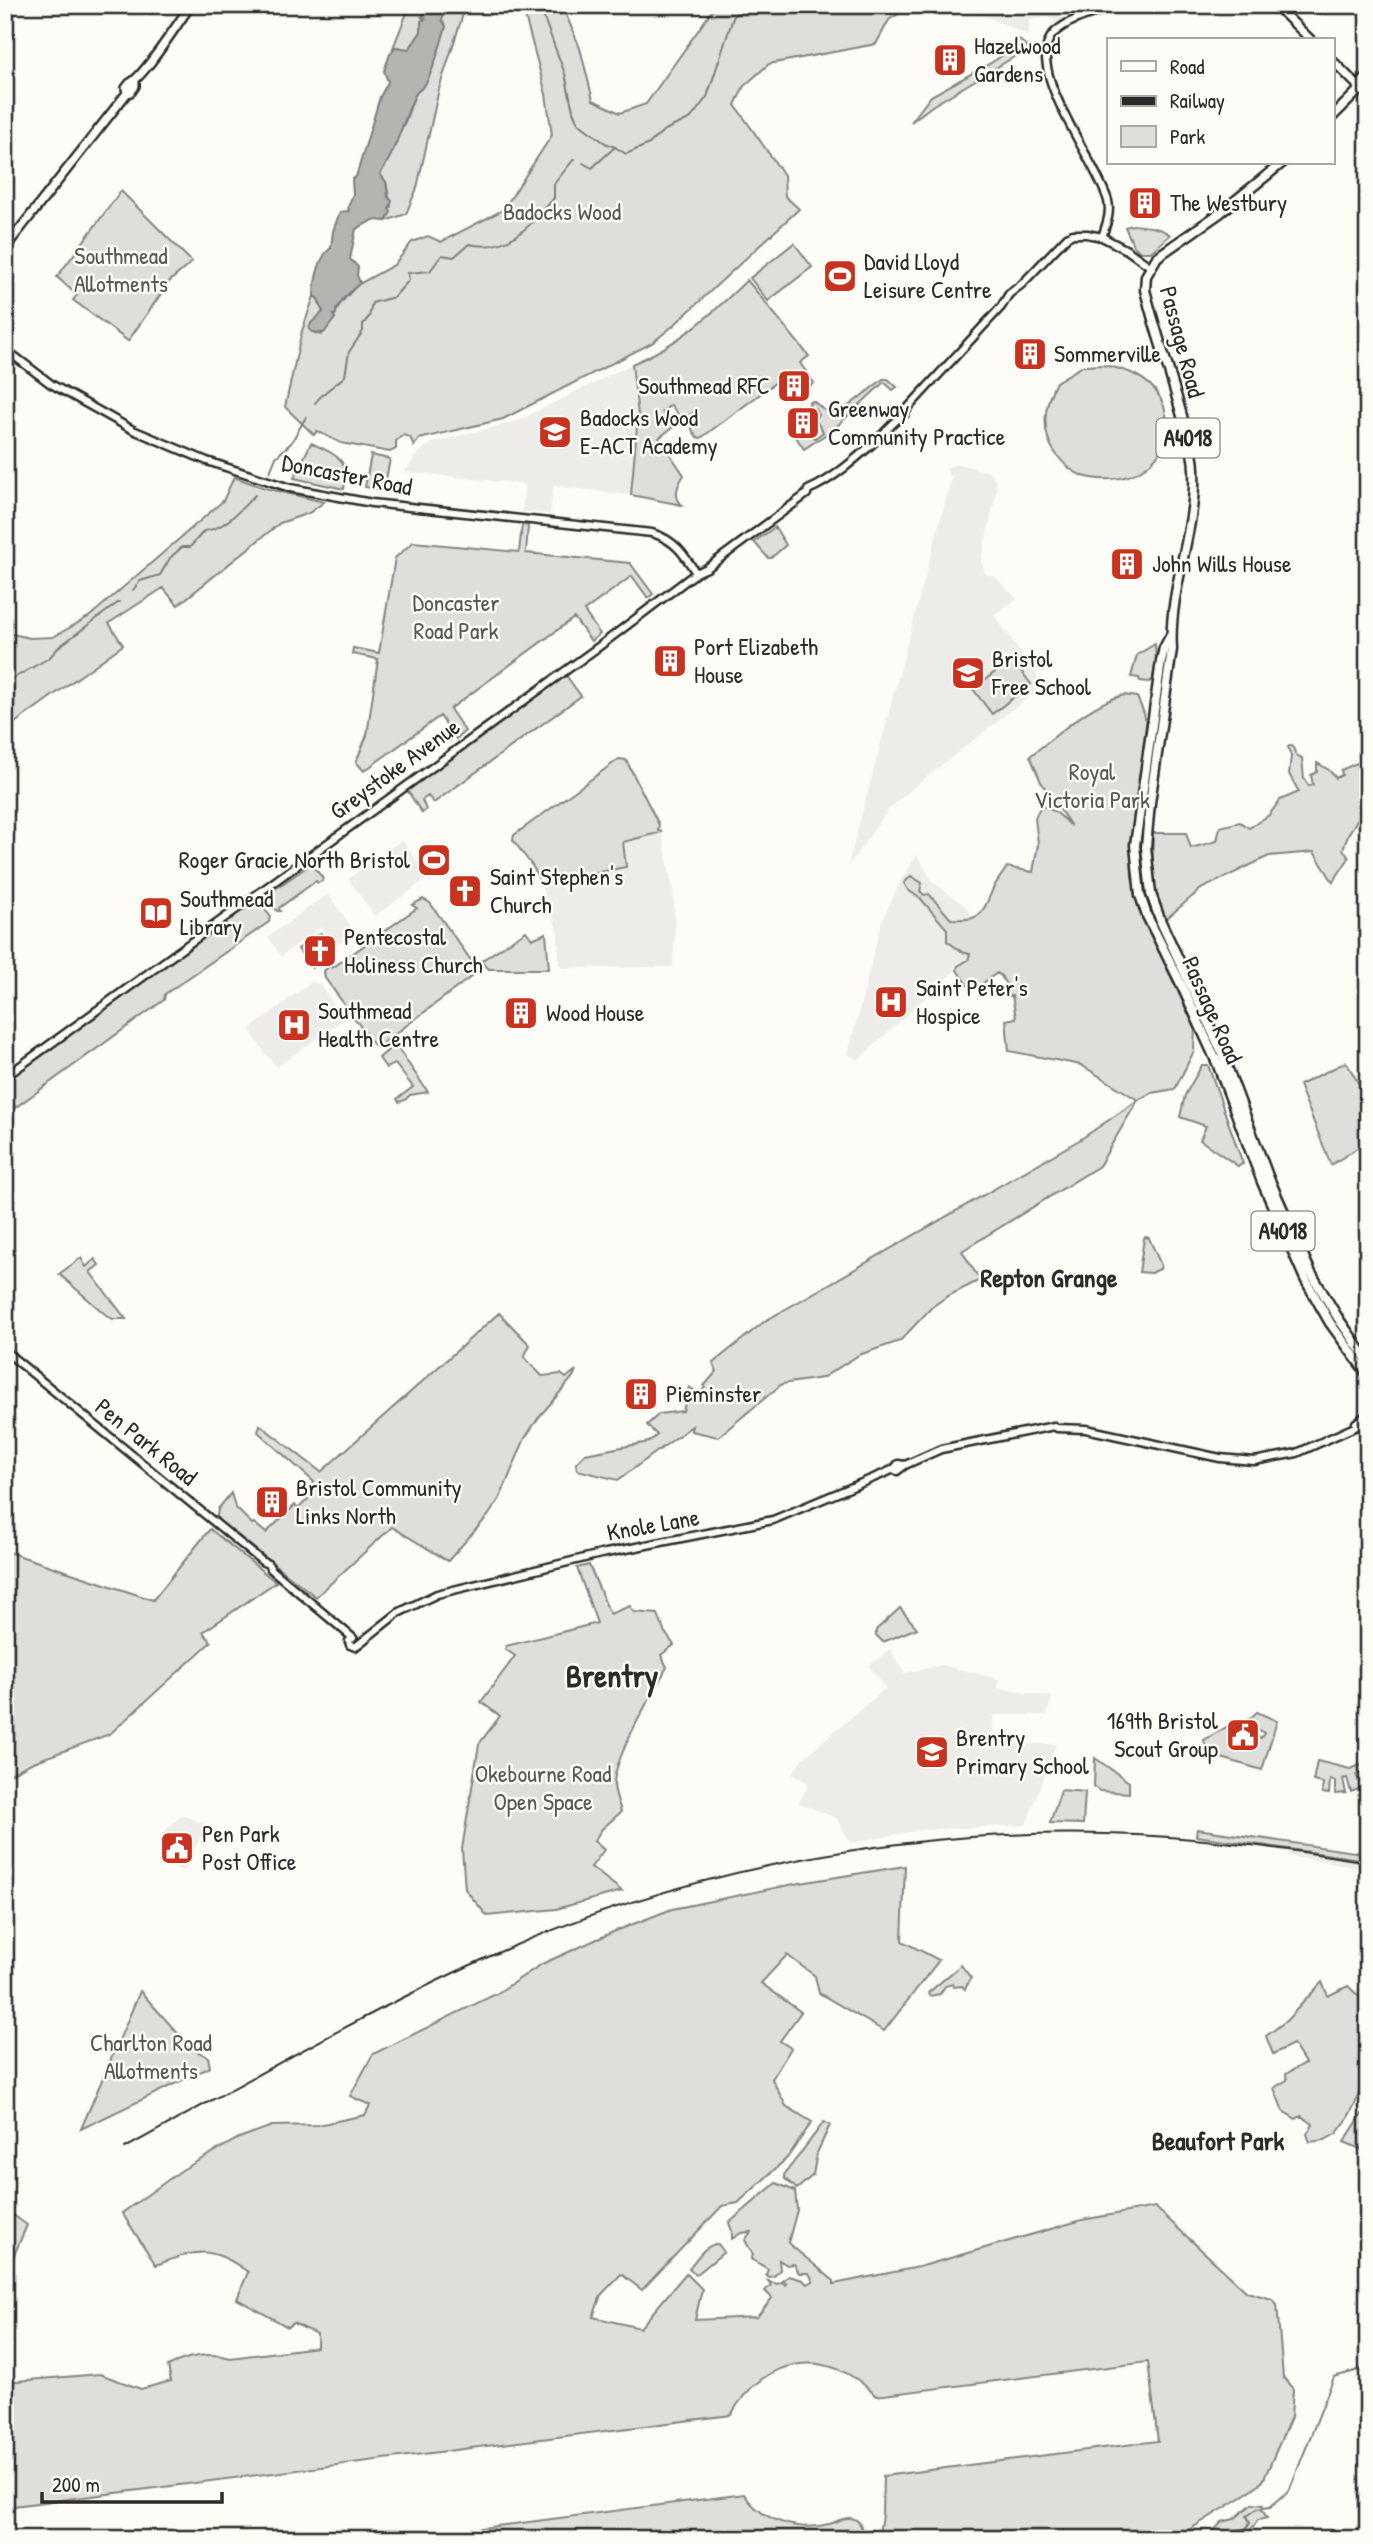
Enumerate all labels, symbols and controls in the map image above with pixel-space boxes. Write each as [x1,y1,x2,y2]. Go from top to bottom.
place label: Hazelwood Gardens [974,29,1061,89]
legend [1107,38,1334,164]
building icon: Hazelwood Gardens [931,41,969,79]
text: Road [1170,52,1204,81]
text: Railway [1170,86,1225,115]
text: Park [1170,122,1205,151]
building icon: The Westbury [1126,184,1164,222]
place label: The Westbury [1170,186,1287,218]
park label: Badocks Wood [503,195,621,227]
park label: Southmead Allotments [74,239,168,299]
place label: David Lloyd Leisure Centre [864,245,992,305]
sports icon: David Lloyd Leisure Centre [821,257,859,295]
street label: Passage Road [1153,283,1213,401]
building icon: Sommerville [1011,335,1049,373]
place label: Sommerville [1054,337,1161,369]
building icon: Southmead RFC [775,367,813,405]
place label: Southmead RFC [638,369,770,401]
place label: Greenway Community Practice [828,392,1006,452]
place label: Badocks Wood E-ACT Academy [580,401,718,461]
building icon: Greenway Community Practice [784,404,822,442]
school or university icon: Badocks Wood E-ACT Academy [536,413,574,451]
road number: A4018 [1156,418,1220,458]
street label: Doncaster Road [279,446,415,502]
building icon: John Wills House [1108,545,1146,583]
place label: John Wills House [1152,547,1292,579]
park label: Doncaster Road Park [413,586,499,646]
place label: Port Elizabeth House [694,630,818,690]
building icon: Port Elizabeth House [651,642,689,680]
place label: Bristol Free School [991,642,1092,702]
school or university icon: Bristol Free School [949,654,987,692]
street label: Greystoke Avenue [323,710,466,826]
park label: Royal Victoria Park [1034,755,1150,815]
sports icon: Roger Gracie North Bristol [415,841,453,879]
place label: Roger Gracie North Bristol [179,843,411,875]
place label: Saint Stephen's Church [490,860,623,920]
church icon: Saint Stephen's Church [446,872,484,910]
place label: Southmead Library [180,882,273,942]
library icon: Southmead Library [137,894,175,932]
place label: Pentecostal Holiness Church [344,920,483,980]
church icon: Pentecostal Holiness Church [301,932,339,970]
street label: Passage Road [1175,951,1251,1068]
place label: Saint Peter's Hospice [916,971,1028,1031]
hospital icon: Saint Peter's Hospice [872,983,910,1021]
place label: Southmead Health Centre [318,994,439,1054]
building icon: Wood House [502,994,540,1032]
place label: Wood House [546,996,645,1028]
hospital icon: Southmead Health Centre [275,1006,313,1044]
road number: A4018 [1252,1212,1314,1250]
district label: Repton Grange [981,1260,1118,1296]
building icon: Pieminster [622,1375,660,1413]
place label: Pieminster [666,1377,761,1409]
street label: Pen Park Road [89,1390,204,1492]
place label: Bristol Community Links North [296,1471,462,1531]
building icon: Bristol Community Links North [253,1483,291,1521]
street label: Knole Lane [604,1500,702,1548]
district label: Brentry [566,1654,659,1698]
place label: 169th Bristol Scout Group [1107,1704,1219,1764]
public building icon: 169th Bristol Scout Group [1224,1716,1262,1754]
place label: Brentry Primary School [956,1721,1090,1781]
school or university icon: Brentry Primary School [913,1733,951,1771]
park label: Okebourne Road Open Space [475,1757,611,1817]
place label: Pen Park Post Office [202,1817,297,1877]
public building icon: Pen Park Post Office [158,1829,196,1867]
park label: Charlton Road Allotments [90,2026,212,2086]
district label: Beaufort Park [1152,2123,1284,2158]
scale bar [42,2460,222,2504]
text: 200 m [52,2470,100,2499]

